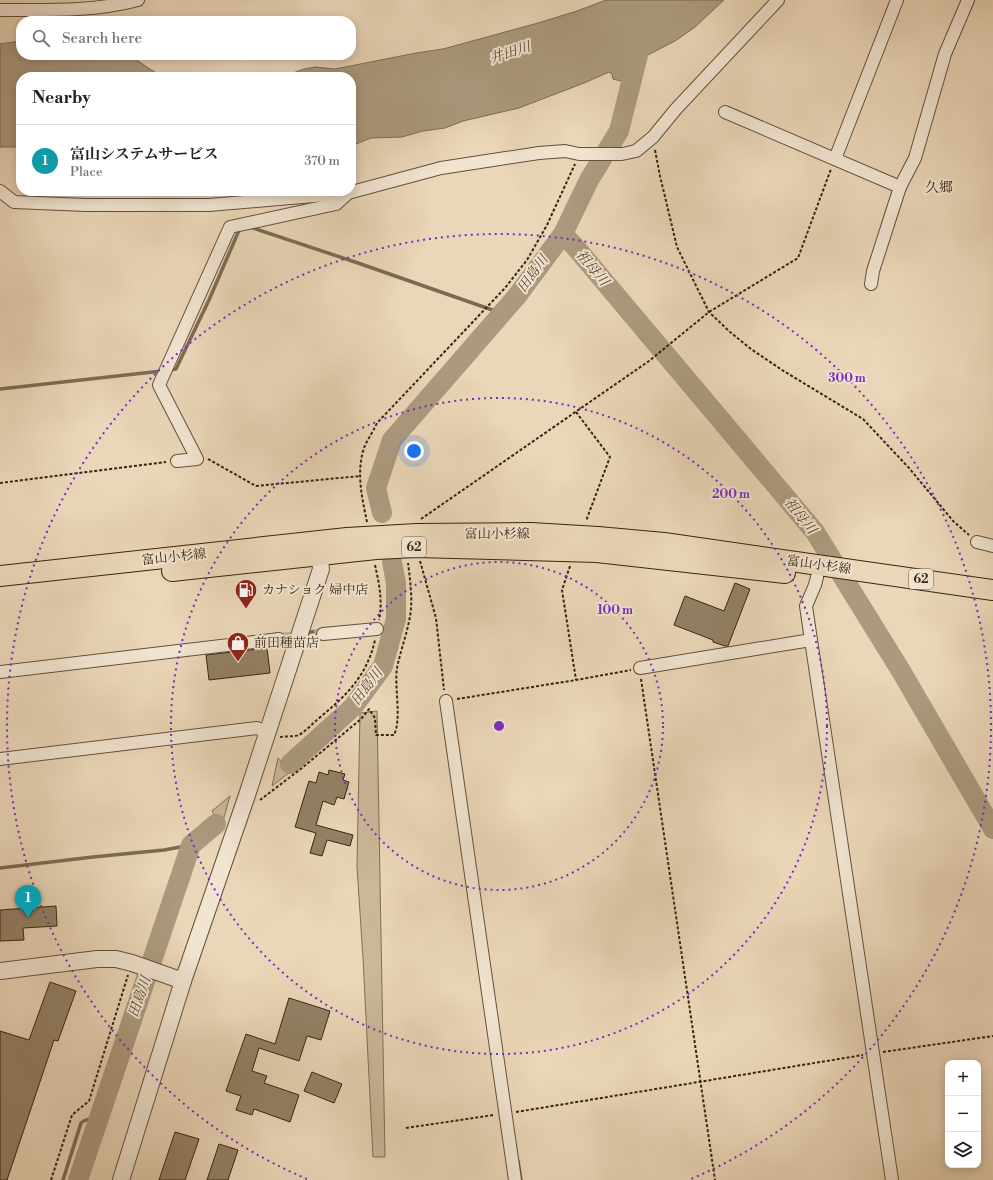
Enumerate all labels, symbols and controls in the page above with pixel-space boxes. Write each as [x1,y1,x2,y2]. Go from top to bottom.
search box [16,16,356,60]
icon: search [30,27,52,49]
text: Search here [62,29,142,48]
water label: 井田川 [487,37,535,68]
text: Nearby [32,87,91,109]
text: 富山システムサービス [70,145,218,164]
text: 1 [42,153,48,169]
text: 370 m [304,153,340,169]
text: Place [70,164,102,180]
district label: 久郷 [925,179,953,197]
water label: 祖母川 [572,246,614,291]
water label: 田島川 [513,250,554,296]
text: 300 m [828,371,866,386]
your location [404,441,424,461]
text: 200 m [712,487,750,502]
water label: 祖母川 [780,494,821,540]
street label: 富山小杉線 [464,526,530,542]
road number: 62 [402,537,426,557]
street label: 富山小杉線 [141,546,207,568]
street label: 富山小杉線 [786,553,852,577]
road number: 62 [909,569,933,589]
fuel station icon: カナショク 婦中店 [233,577,259,610]
place label: カナショク 婦中店 [262,582,368,598]
text: 100 m [597,603,633,618]
shop icon: 前田種苗店 [225,630,251,663]
place label: 前田種苗店 [254,635,319,651]
water label: 田島川 [347,663,388,709]
centre of rings [492,719,506,733]
pin: 1 [15,885,41,918]
water label: 田島川 [125,972,156,1020]
map controls [945,1060,981,1168]
button: + [945,1060,981,1096]
button: − [945,1096,981,1132]
button: layers [945,1132,981,1168]

